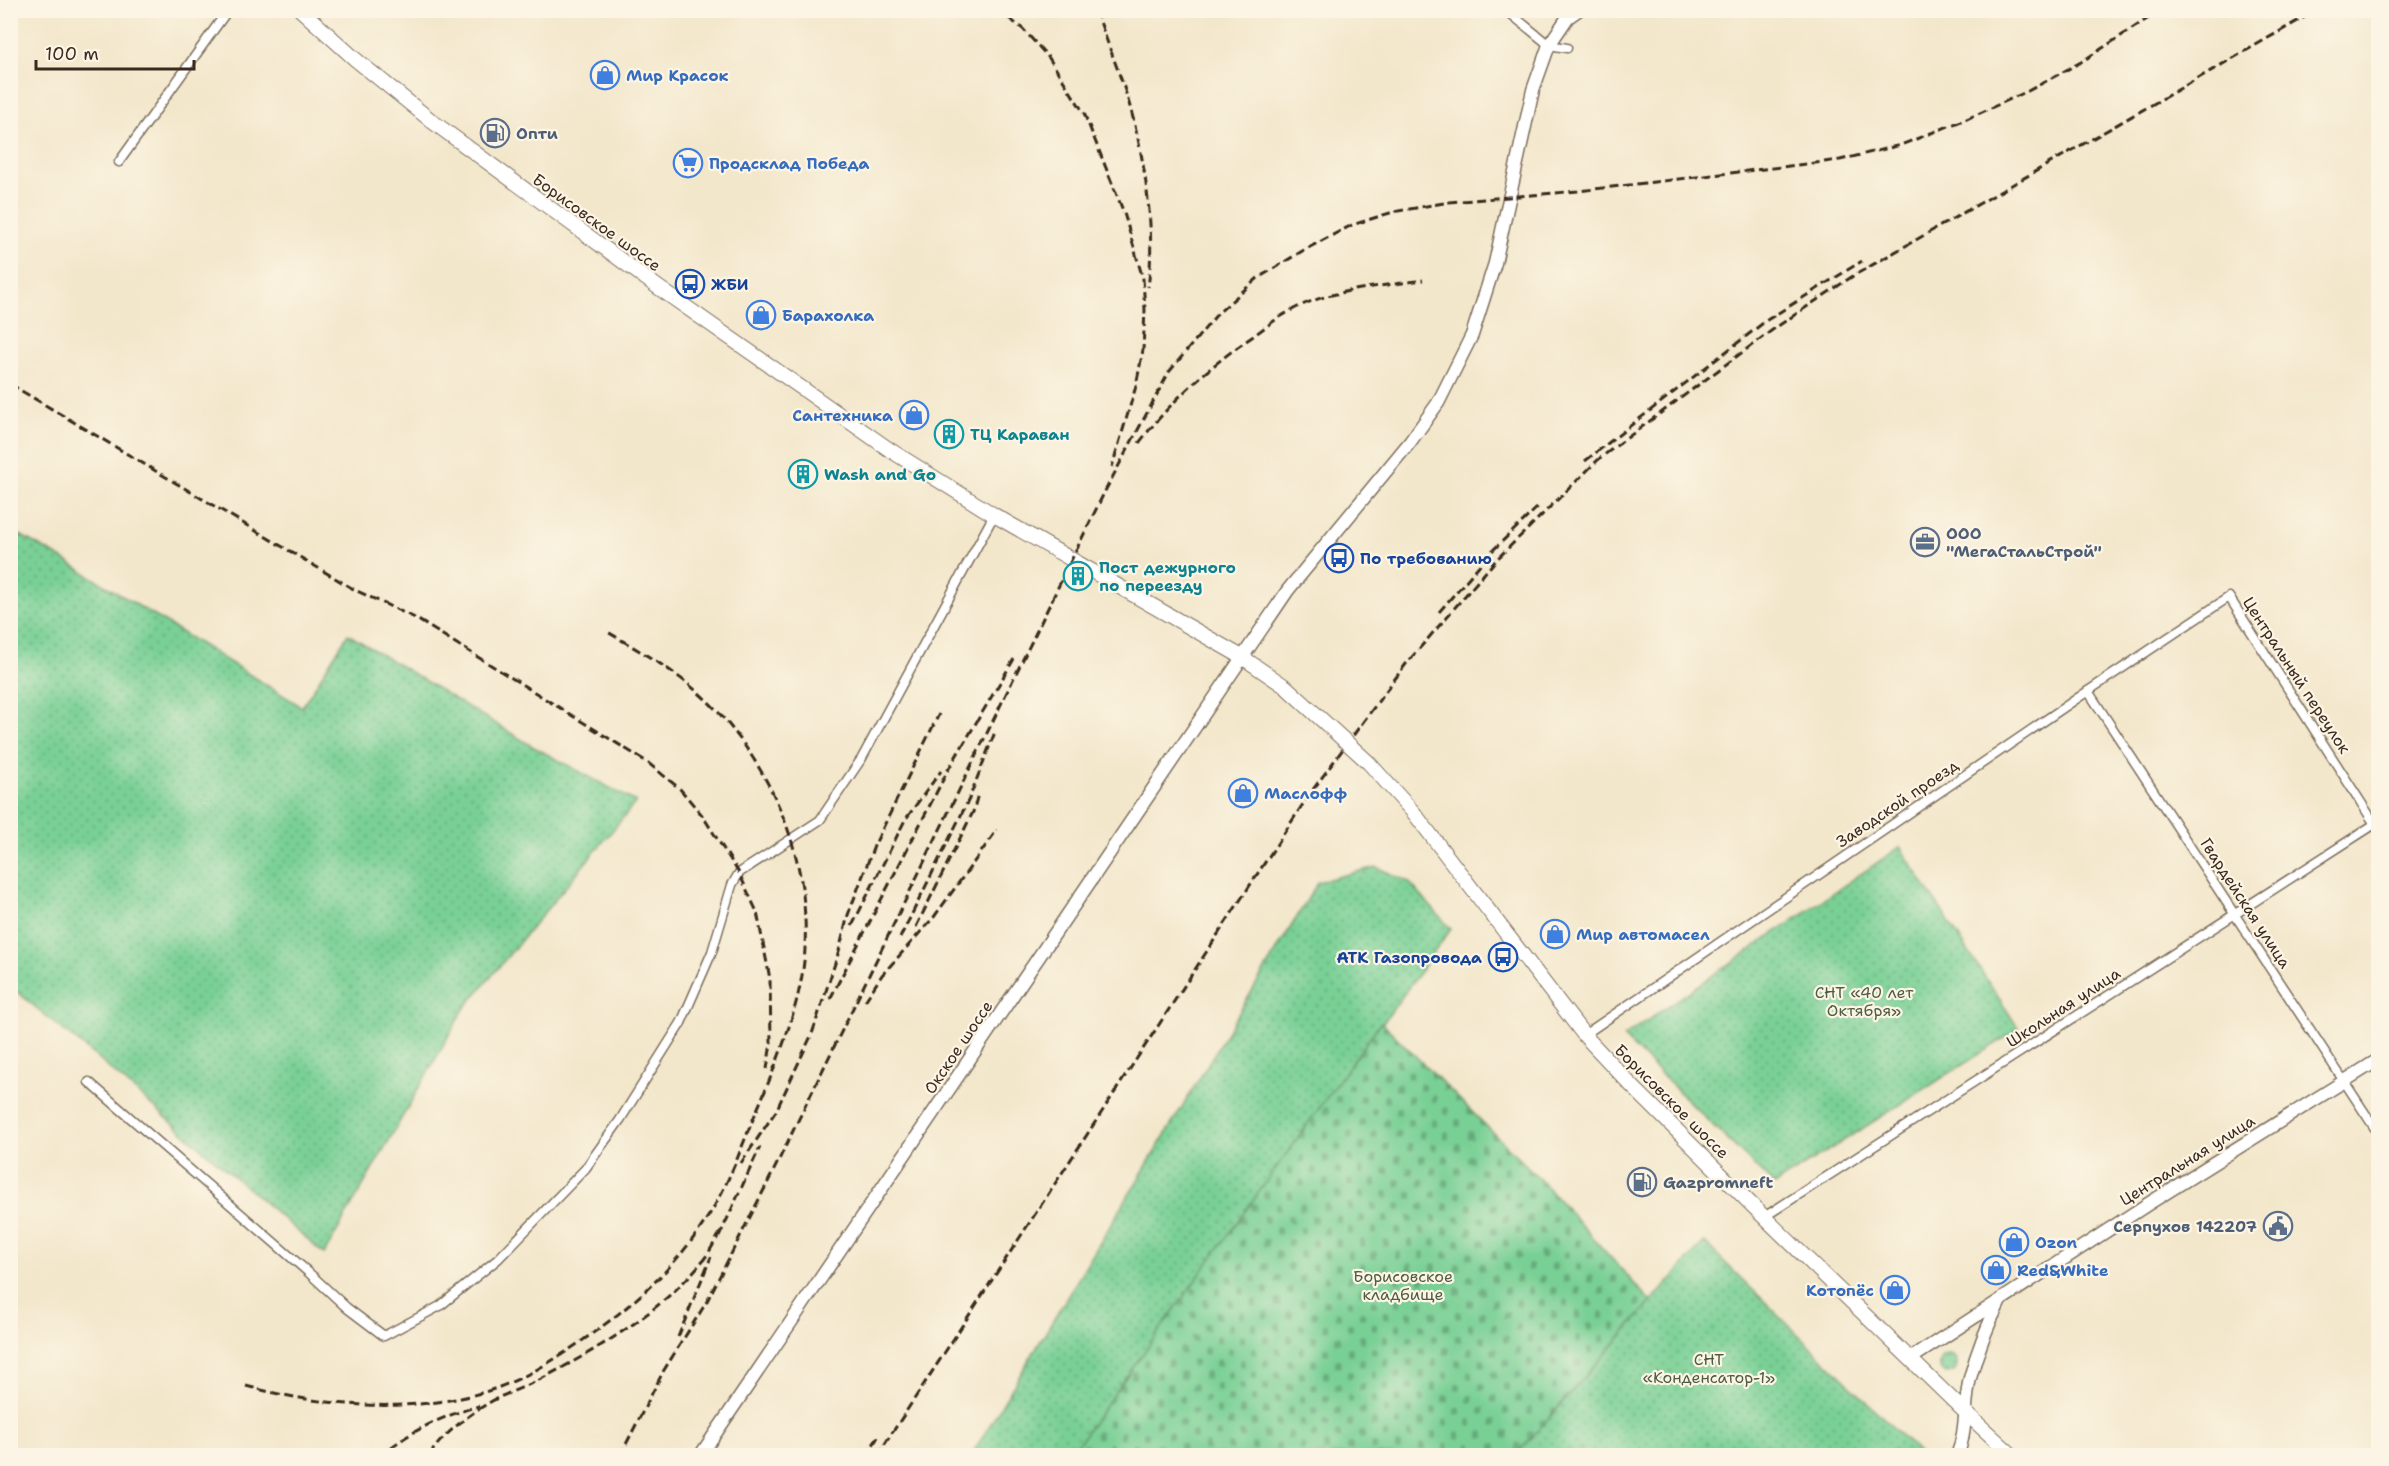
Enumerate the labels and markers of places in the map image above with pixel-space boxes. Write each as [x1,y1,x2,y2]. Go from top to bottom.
shop icon: Мир Красок [589,59,621,91]
place label: Мир Красок [626,65,729,86]
fuel station icon: Опти [479,117,511,149]
place label: Опти [516,123,558,144]
supermarket icon: Продсклад Победа [672,147,704,179]
place label: Продсклад Победа [709,153,870,174]
bus stop icon: ЖБИ [674,268,706,300]
place label: ЖБИ [711,274,749,295]
shop icon: Барахолка [745,299,777,331]
place label: Барахолка [782,305,874,326]
shop icon: Сантехника [898,399,930,431]
place label: Сантехника [792,405,893,426]
building icon: ТЦ Караван [933,418,965,450]
place label: ТЦ Караван [970,424,1070,445]
building icon: Wash and Go [787,458,819,490]
place label: Wash and Go [824,464,936,485]
place label: ООО "МегаСтальСтрой" [1946,523,2102,562]
office icon: ООО "МегаСтальСтрой" [1909,526,1941,558]
bus stop icon: По требованию [1323,542,1355,574]
place label: По требованию [1360,548,1492,569]
place label: Пост дежурного по переезду [1099,557,1236,596]
building icon: Пост дежурного по переезду [1062,560,1094,592]
shop icon: Маслофф [1227,777,1259,809]
place label: Маслофф [1264,783,1347,804]
shop icon: Мир автомасел [1539,918,1571,950]
place label: Мир автомасел [1576,924,1710,945]
bus stop icon: АТК Газопровода [1487,941,1519,973]
place label: АТК Газопровода [1337,947,1482,968]
fuel station icon: Gazpromneft [1626,1166,1658,1198]
place label: Gazpromneft [1663,1172,1774,1193]
public building icon: Серпухов 142207 [2262,1210,2294,1242]
place label: Серпухов 142207 [2113,1216,2257,1237]
shop icon: Ozon [1998,1226,2030,1258]
place label: Ozon [2035,1232,2078,1253]
shop icon: Red&White [1980,1254,2012,1286]
place label: Red&White [2017,1260,2109,1281]
shop icon: Котопёс [1879,1274,1911,1306]
place label: Котопёс [1806,1280,1874,1301]

